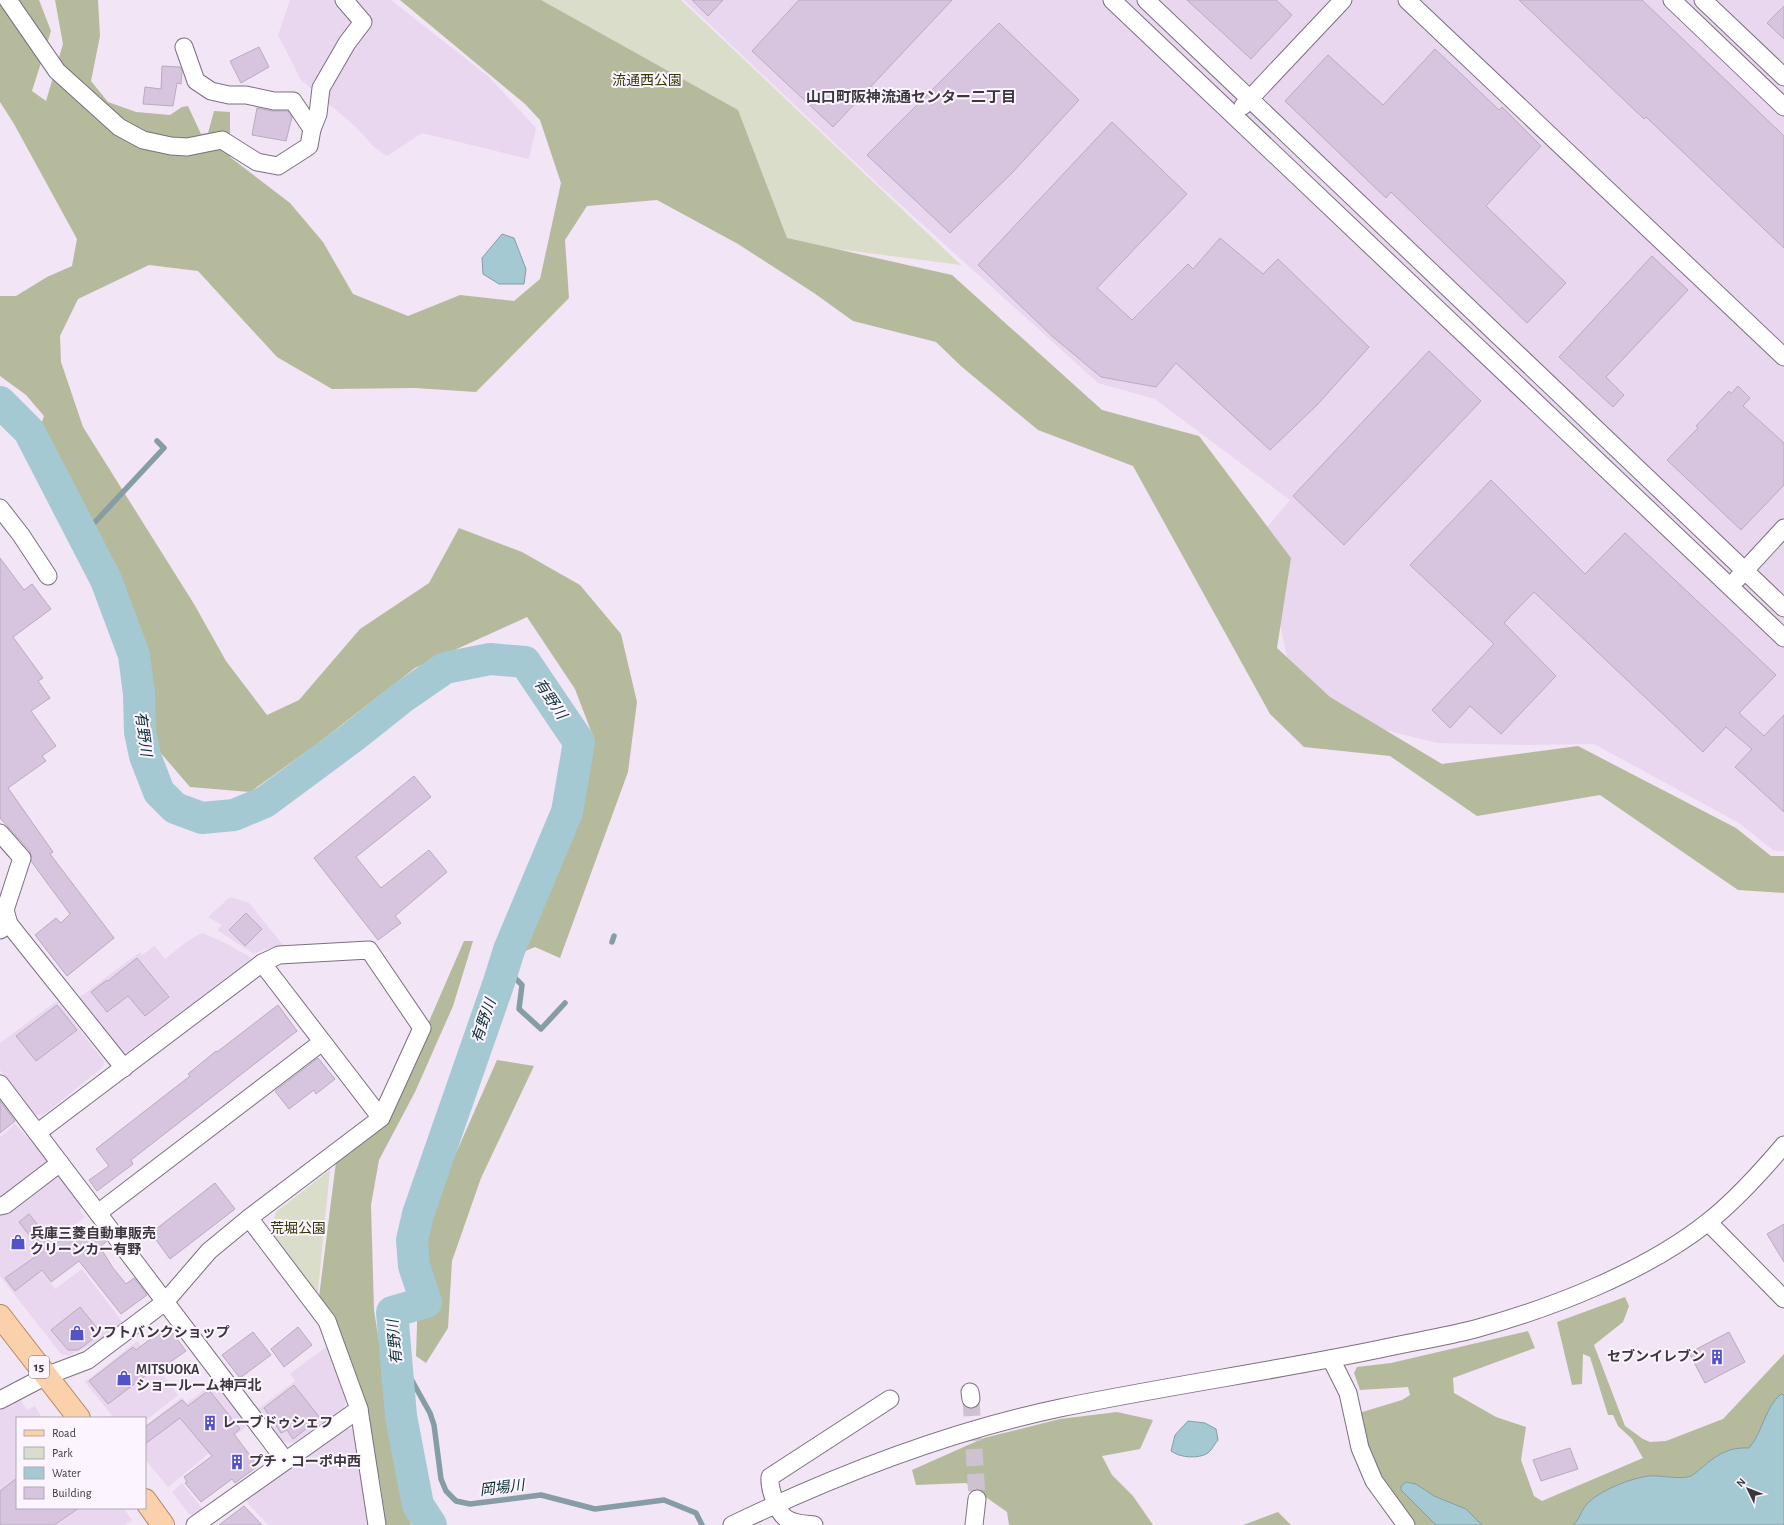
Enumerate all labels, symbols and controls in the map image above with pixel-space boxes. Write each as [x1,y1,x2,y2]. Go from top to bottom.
park label: 流通西公園 [612,73,682,88]
district label: 山口町阪神流通センター二丁目 [806,88,1016,105]
water label: 有野川 [531,676,571,723]
water label: 有野川 [132,711,155,759]
water label: 有野川 [469,995,499,1045]
park label: 荒堀公園 [270,1221,326,1236]
place label: 兵庫三菱自動車販売 クリーンカー有野 [30,1225,156,1257]
shop icon: 兵庫三菱自動車販売 クリーンカー有野 [9,1233,27,1251]
water label: 有野川 [384,1317,404,1365]
shop icon: ソフトバンクショップ [68,1324,86,1342]
place label: ソフトバンクショップ [89,1325,230,1340]
place label: セブンイレブン [1607,1348,1705,1364]
building icon: セブンイレブン [1708,1348,1726,1366]
road number: 15 [29,1356,49,1378]
place label: MITSUOKA ショールーム神戸北 [136,1363,262,1393]
shop icon: MITSUOKA ショールーム神戸北 [115,1369,133,1387]
building icon: レーブドゥシェフ [201,1414,219,1432]
place label: レーブドゥシェフ [222,1414,333,1430]
legend [16,1417,146,1509]
text: Road [52,1427,76,1439]
text: Park [52,1447,73,1459]
building icon: プチ・コーポ中西 [228,1453,246,1471]
place label: プチ・コーポ中西 [249,1454,361,1469]
text: Water [52,1467,81,1479]
north arrow [1728,1469,1768,1509]
text: N [1734,1476,1748,1489]
water label: 岡場川 [479,1477,527,1498]
text: Building [52,1487,92,1499]

